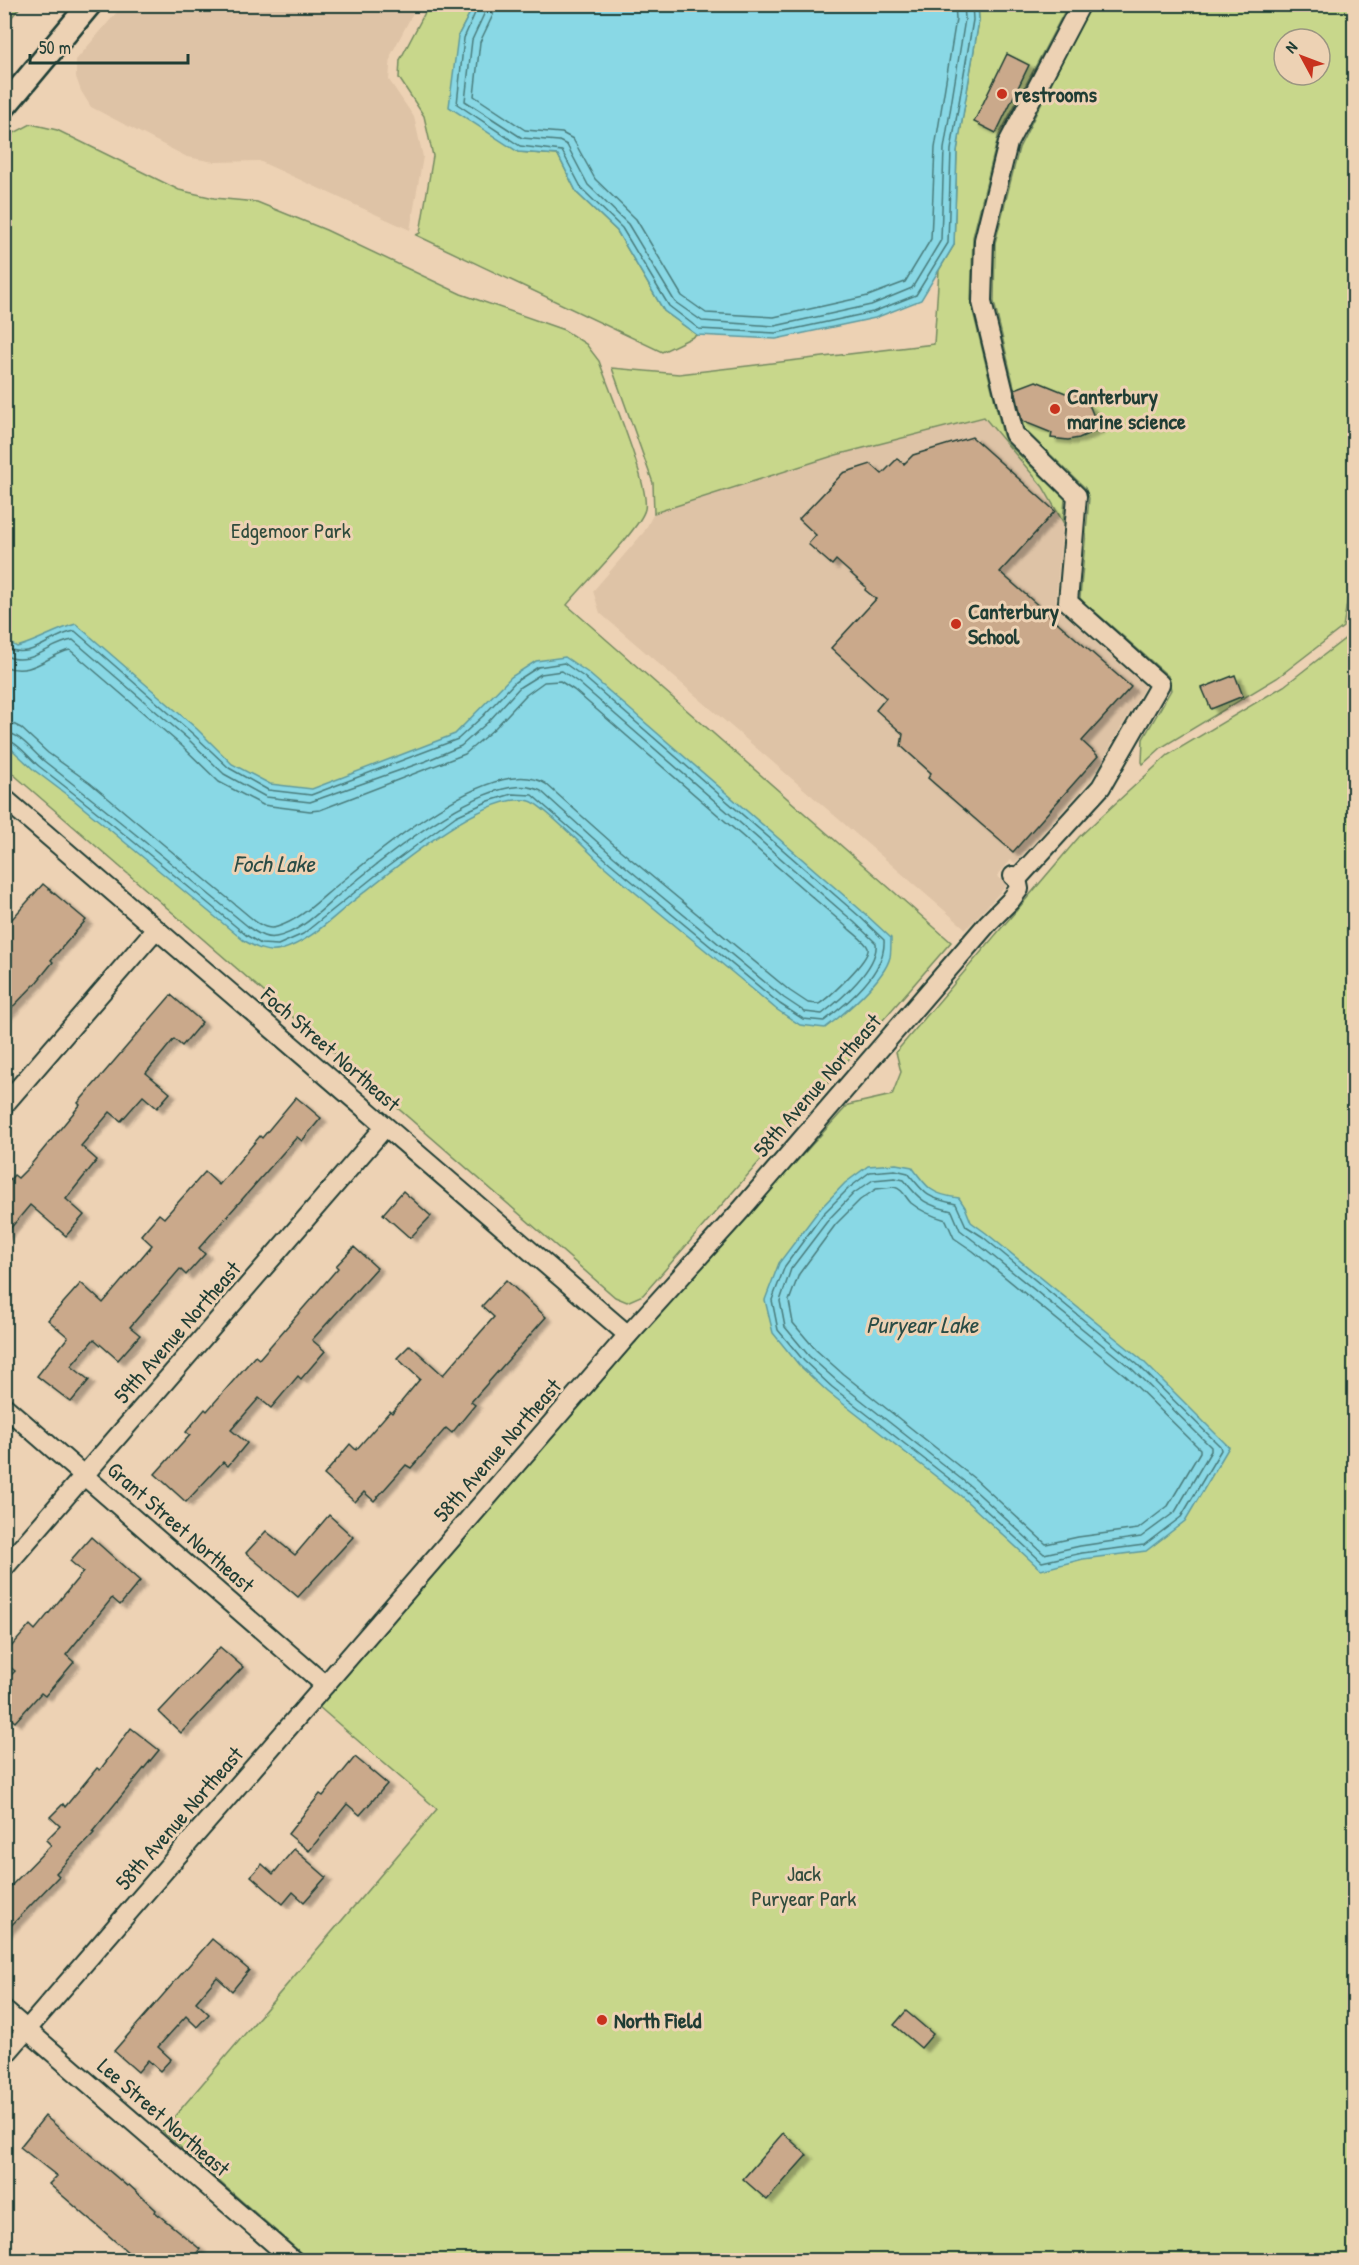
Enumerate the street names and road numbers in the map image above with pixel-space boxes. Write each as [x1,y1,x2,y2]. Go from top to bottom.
street label: Foch Street Northeast [254,979,407,1118]
street label: 58th Avenue Northeast [746,1007,888,1163]
street label: 59th Avenue Northeast [107,1254,247,1410]
street label: 58th Avenue Northeast [426,1372,568,1528]
street label: Grant Street Northeast [101,1455,261,1600]
street label: 58th Avenue Northeast [108,1740,250,1896]
street label: Lee Street Northeast [91,2051,237,2183]

